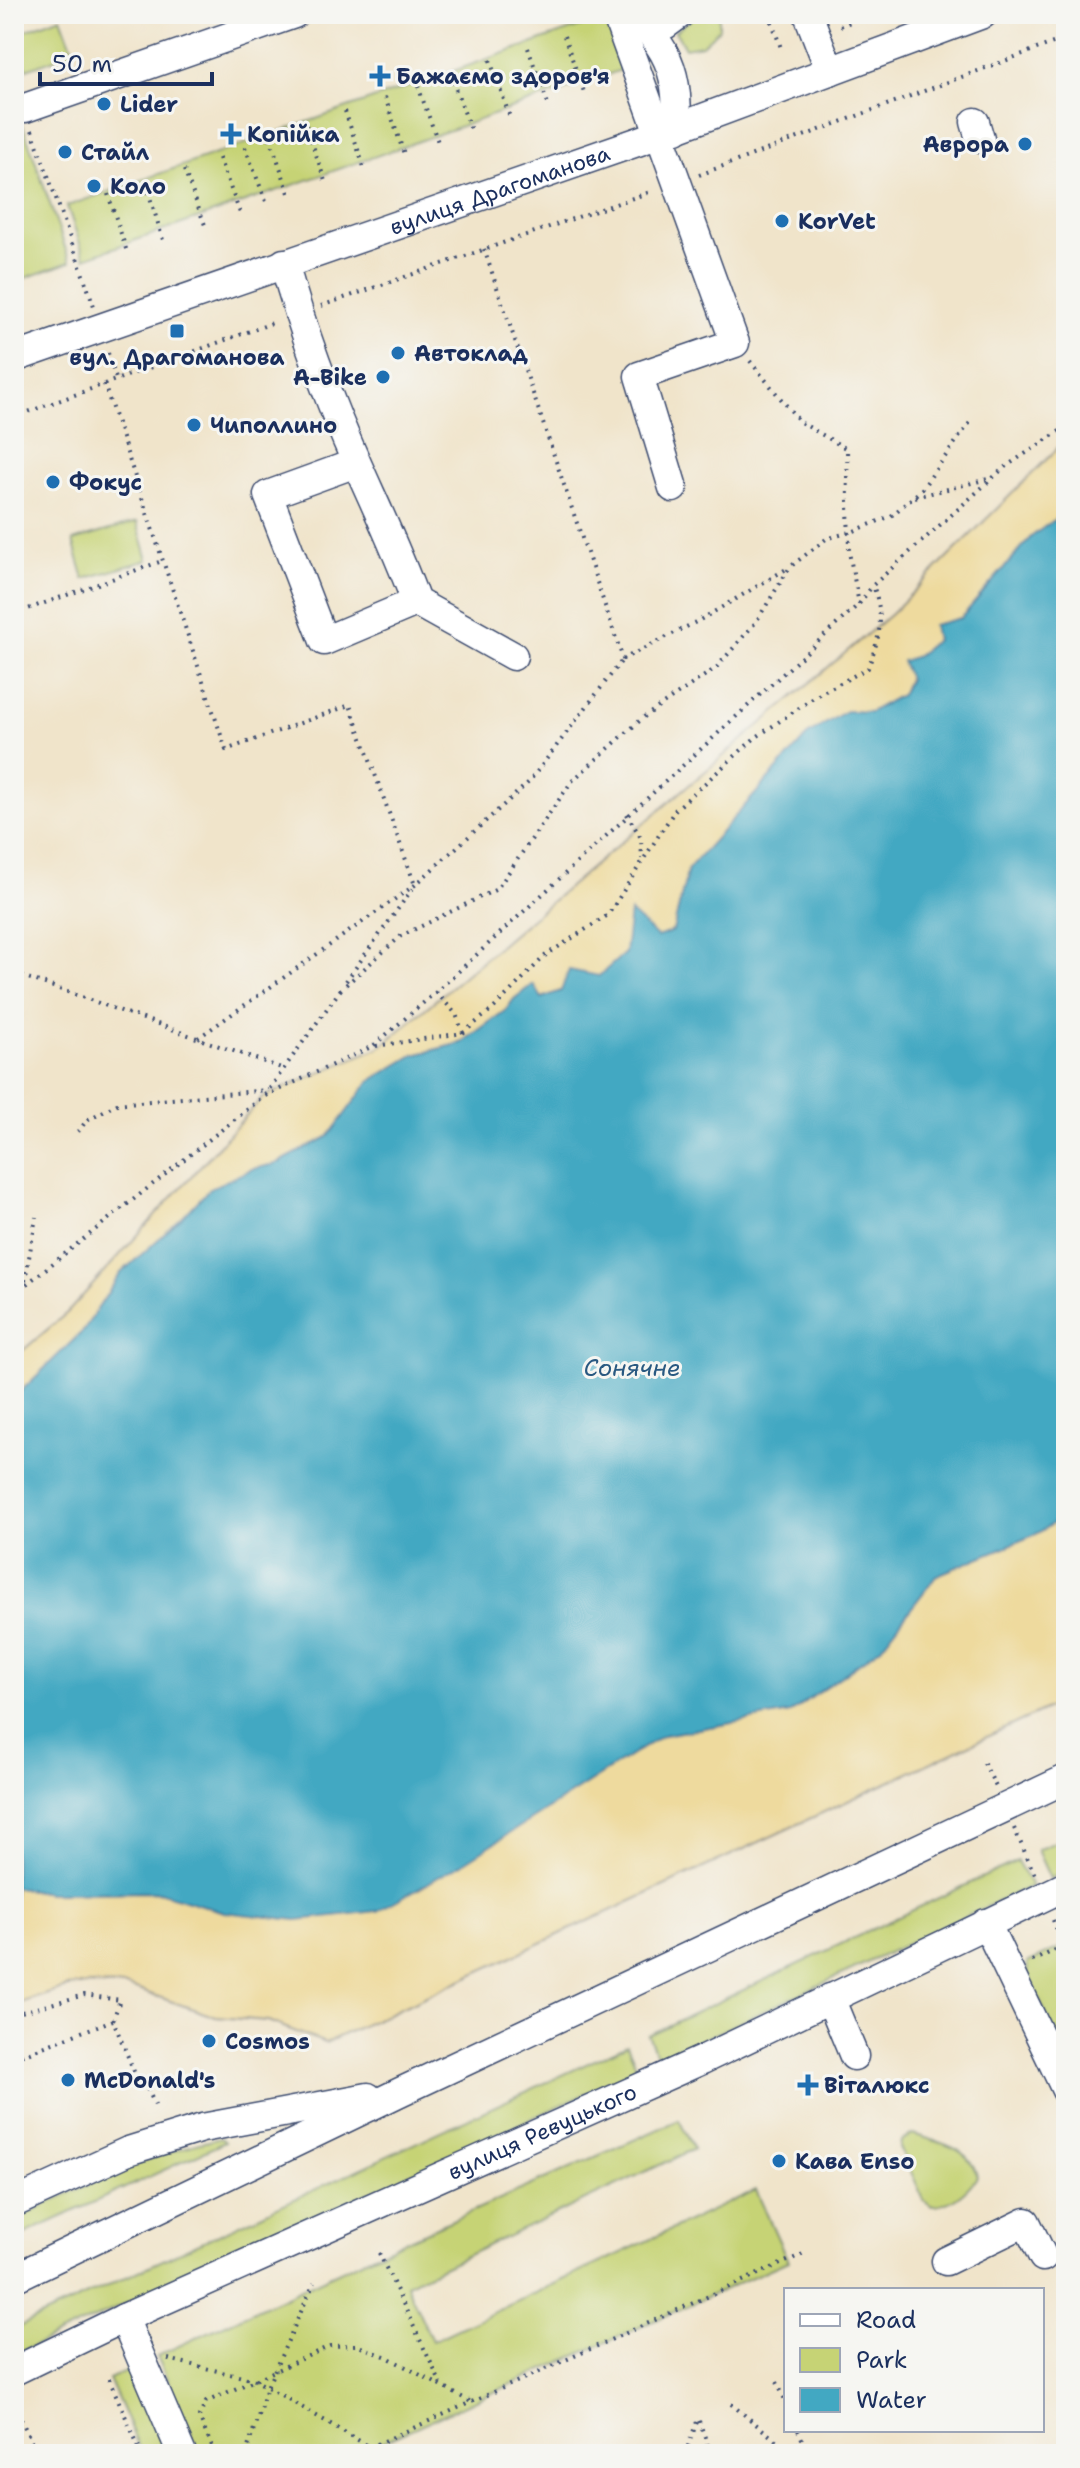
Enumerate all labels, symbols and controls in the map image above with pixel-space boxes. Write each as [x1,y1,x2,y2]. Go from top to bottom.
scale bar [40,36,212,86]
text: 50 m [52,48,112,80]
place label: Бажаємо здоров'я [396,62,610,91]
marker: Бажаємо здоров'я [371,67,389,85]
place label: Lider [120,90,178,119]
marker: Lider [95,95,113,113]
place label: Копійка [247,120,340,149]
marker: Копійка [222,125,240,143]
place label: Аврора [923,130,1009,159]
marker: Аврора [1016,135,1034,153]
place label: Стайл [81,138,150,167]
street label: вулиця Драгоманова [386,138,614,241]
marker: Стайл [56,143,74,161]
place label: Коло [110,172,166,201]
marker: Коло [85,177,103,195]
place label: KorVet [798,207,876,236]
marker: KorVet [773,212,791,230]
marker: вул. Драгоманова [168,322,186,340]
place label: Автоклад [414,339,529,368]
place label: вул. Драгоманова [70,343,284,372]
marker: Автоклад [389,344,407,362]
place label: A-Bike [293,363,367,392]
marker: A-Bike [374,368,392,386]
place label: Чиполлино [210,411,337,440]
marker: Чиполлино [185,416,203,434]
place label: Фокус [69,468,142,497]
marker: Фокус [44,473,62,491]
water label: Сонячне [584,1352,680,1384]
place label: Cosmos [225,2027,310,2056]
marker: Cosmos [200,2032,218,2050]
place label: McDonald's [84,2066,215,2095]
marker: McDonald's [59,2071,77,2089]
place label: Віталюкс [824,2071,930,2100]
marker: Віталюкс [799,2076,817,2094]
street label: вулиця Ревуцького [443,2077,641,2186]
place label: Кава Enso [795,2147,915,2176]
marker: Кава Enso [770,2152,788,2170]
legend [784,2288,1044,2432]
text: Road [856,2304,916,2336]
text: Park [856,2344,908,2376]
text: Water [856,2384,927,2416]

